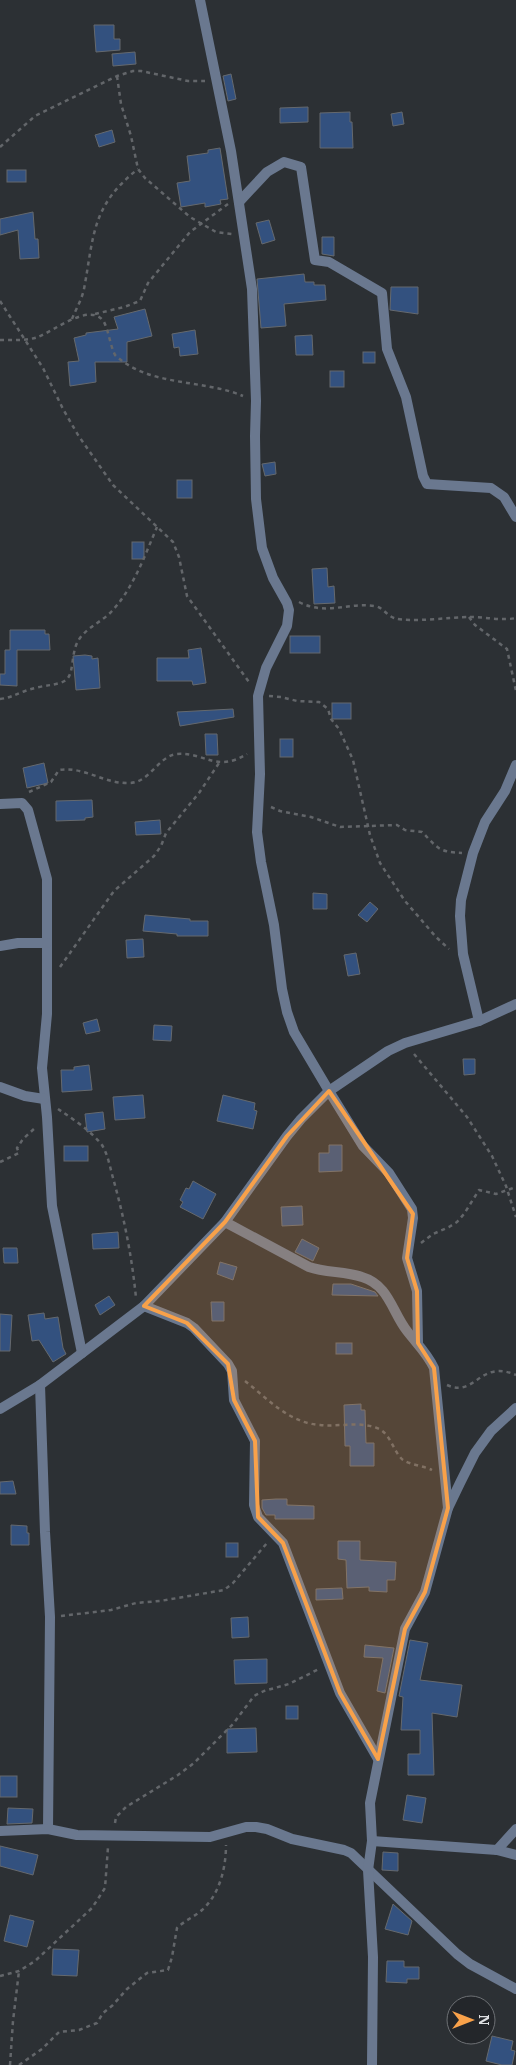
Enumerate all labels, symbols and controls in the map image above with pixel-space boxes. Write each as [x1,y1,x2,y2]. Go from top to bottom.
north arrow [446,1995,496,2045]
text: N [475,2014,493,2026]

